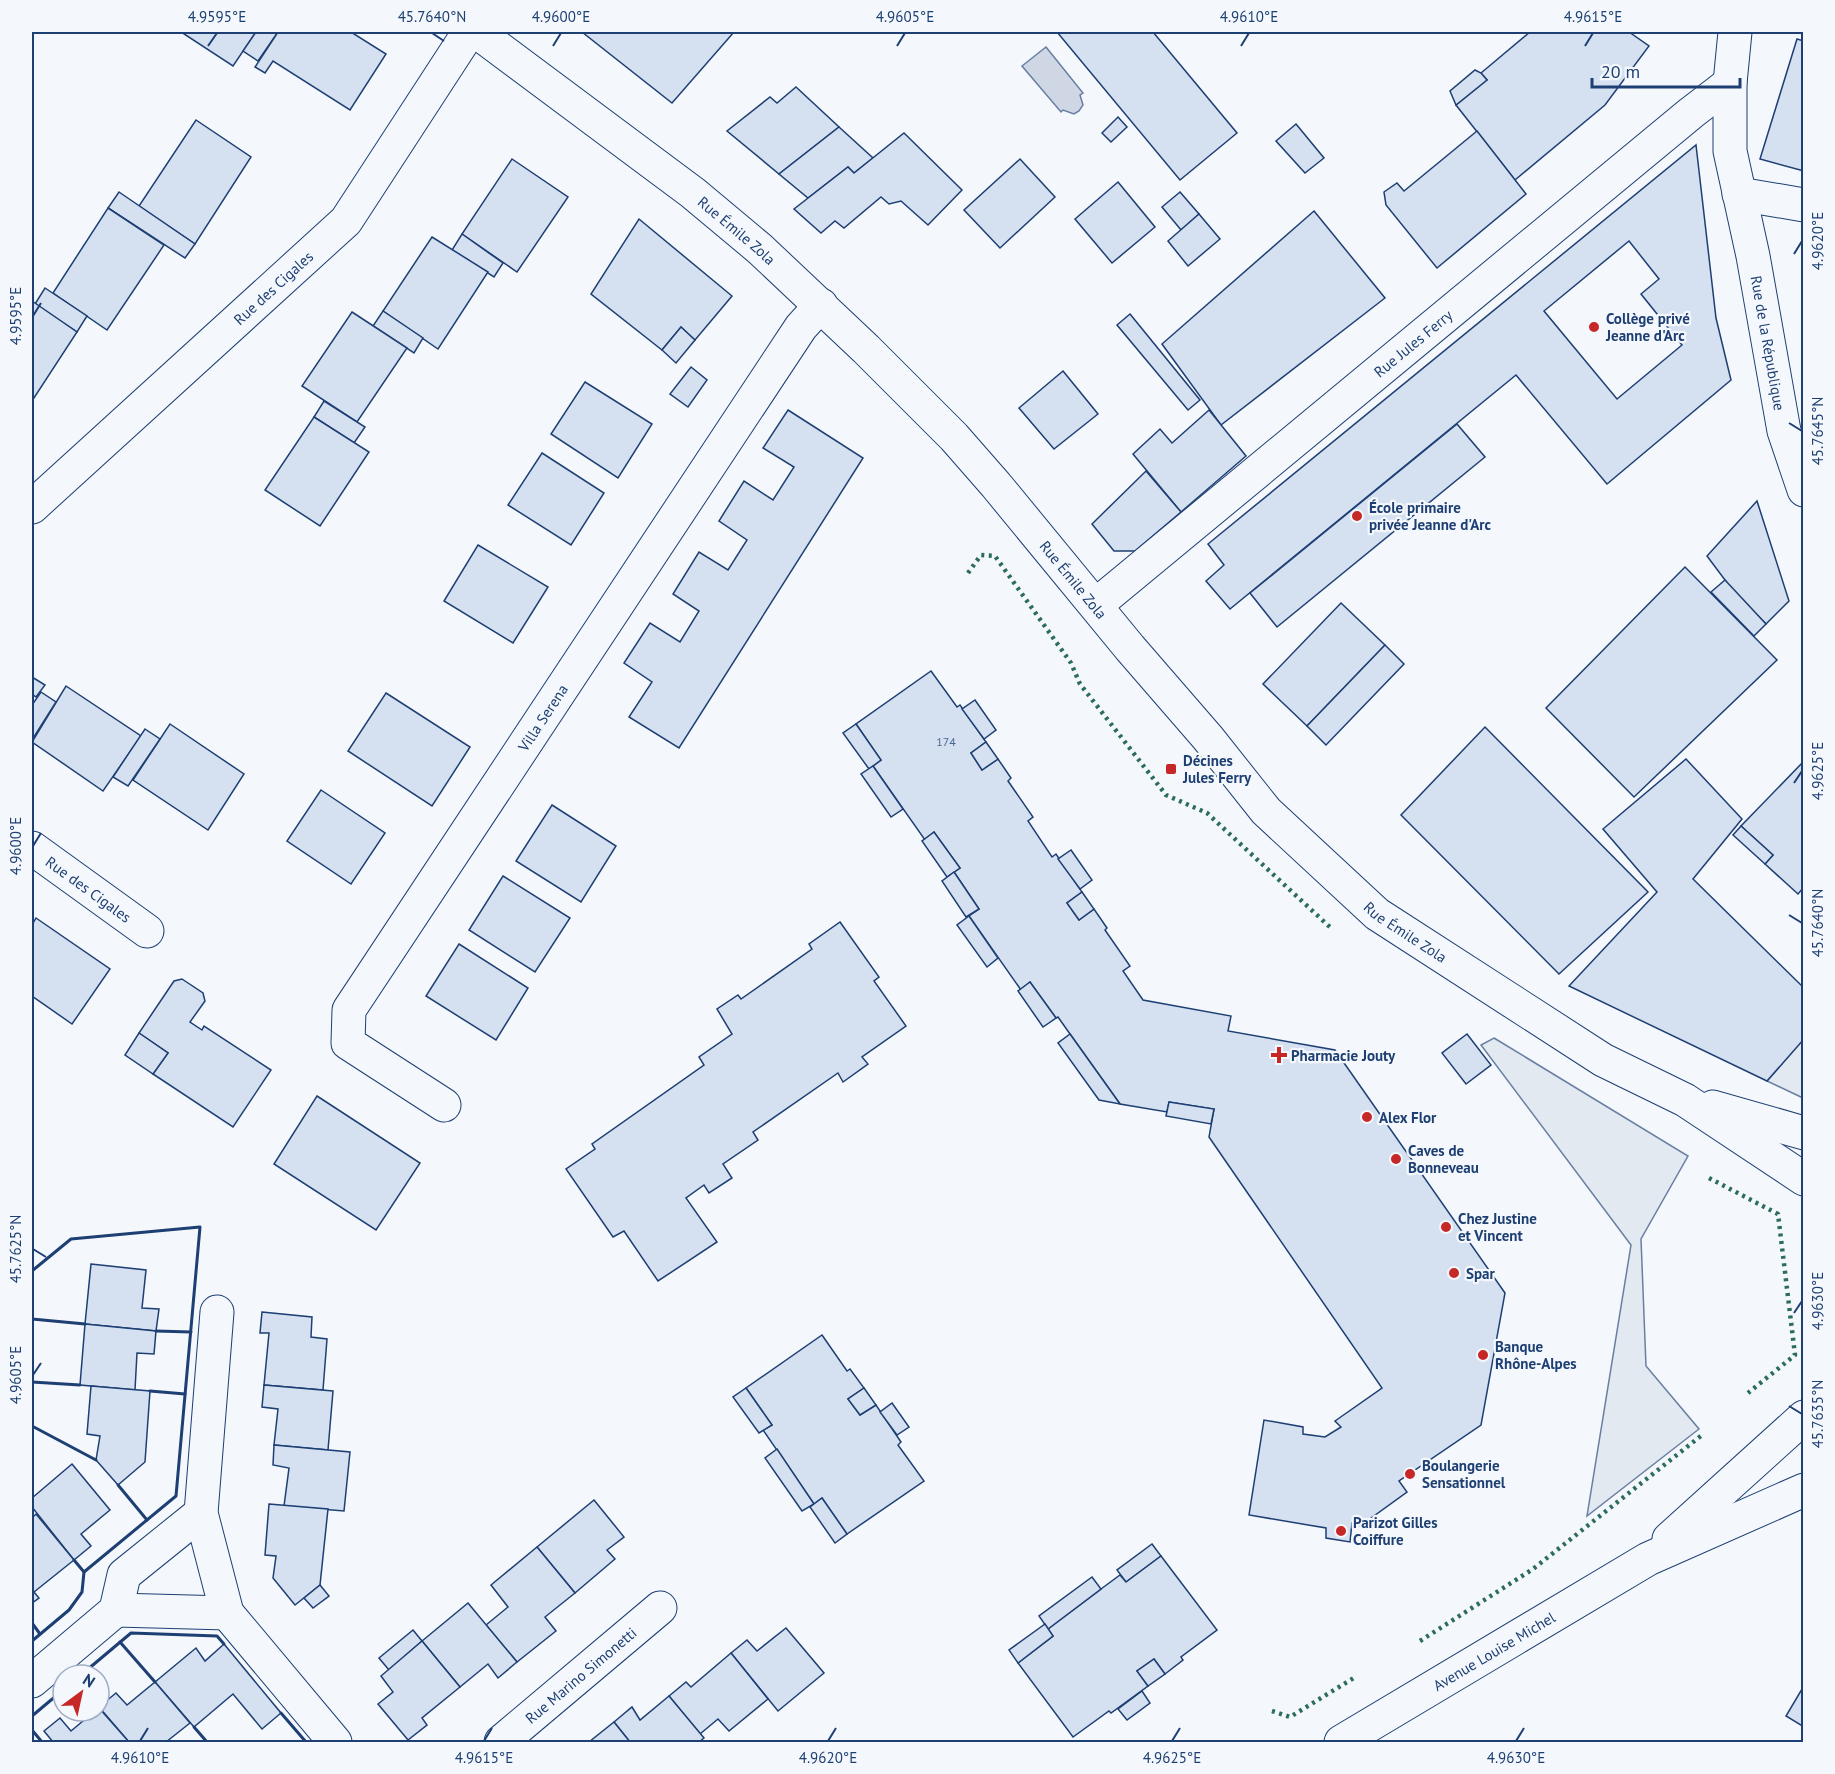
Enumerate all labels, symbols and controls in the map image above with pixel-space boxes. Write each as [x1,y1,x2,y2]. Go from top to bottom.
text: 4.9595°E [188,7,246,26]
text: 45.7640°N [398,7,466,26]
text: 4.9600°E [532,7,590,26]
text: 4.9605°E [876,7,934,26]
text: 4.9610°E [1220,7,1278,26]
text: 4.9615°E [1564,7,1622,26]
scale bar [1592,51,1740,89]
text: 20 m [1601,60,1640,83]
street label: Rue Émile Zola [694,192,780,268]
text: 4.9620°E [1808,212,1827,270]
street label: Rue des Cigales [229,246,317,329]
street label: Rue de la République [1747,274,1790,412]
text: 4.9595°E [6,287,25,345]
street label: Rue Jules Ferry [1370,305,1456,381]
place label: Collège privé Jeanne d'Arc [1605,309,1690,345]
marker: Collège privé Jeanne d'Arc [1587,320,1601,334]
text: 45.7645°N [1808,397,1827,465]
place label: École primaire privée Jeanne d'Arc [1369,498,1492,534]
marker: École primaire privée Jeanne d'Arc [1350,509,1364,523]
street label: Rue Émile Zola [1036,536,1111,623]
street label: Villa Serena [513,680,572,756]
house number: 174 [936,734,956,749]
text: 4.9625°E [1808,742,1827,800]
place label: Décines Jules Ferry [1182,751,1252,787]
marker: Décines Jules Ferry [1164,762,1178,776]
text: 4.9600°E [6,817,25,875]
street label: Rue des Cigales [42,852,135,926]
text: 45.7640°N [1808,889,1827,957]
street label: Rue Émile Zola [1360,897,1451,966]
place label: Pharmacie Jouty [1291,1046,1396,1065]
marker: Pharmacie Jouty [1272,1048,1286,1062]
place label: Alex Flor [1379,1108,1437,1127]
marker: Alex Flor [1360,1110,1374,1124]
place label: Caves de Bonneveau [1408,1141,1479,1177]
marker: Caves de Bonneveau [1389,1152,1403,1166]
place label: Chez Justine et Vincent [1458,1209,1537,1245]
text: 45.7625°N [6,1215,25,1283]
marker: Chez Justine et Vincent [1439,1220,1453,1234]
place label: Spar [1466,1264,1495,1283]
marker: Spar [1447,1266,1461,1280]
text: 4.9630°E [1808,1272,1827,1330]
place label: Banque Rhône-Alpes [1495,1337,1577,1373]
text: 4.9605°E [6,1346,25,1404]
marker: Banque Rhône-Alpes [1476,1348,1490,1362]
text: 45.7635°N [1808,1380,1827,1448]
place label: Boulangerie Sensationnel [1422,1456,1506,1492]
marker: Boulangerie Sensationnel [1403,1467,1417,1481]
place label: Parizot Gilles Coiffure [1353,1513,1437,1549]
marker: Parizot Gilles Coiffure [1334,1524,1348,1538]
street label: Avenue Louise Michel [1429,1607,1559,1695]
street label: Rue Marino Simonetti [521,1623,640,1727]
north arrow [51,1663,111,1723]
text: N [79,1669,99,1692]
text: 4.9610°E [111,1748,169,1767]
text: 4.9615°E [455,1748,513,1767]
text: 4.9620°E [799,1748,857,1767]
text: 4.9625°E [1143,1748,1201,1767]
text: 4.9630°E [1487,1748,1545,1767]

